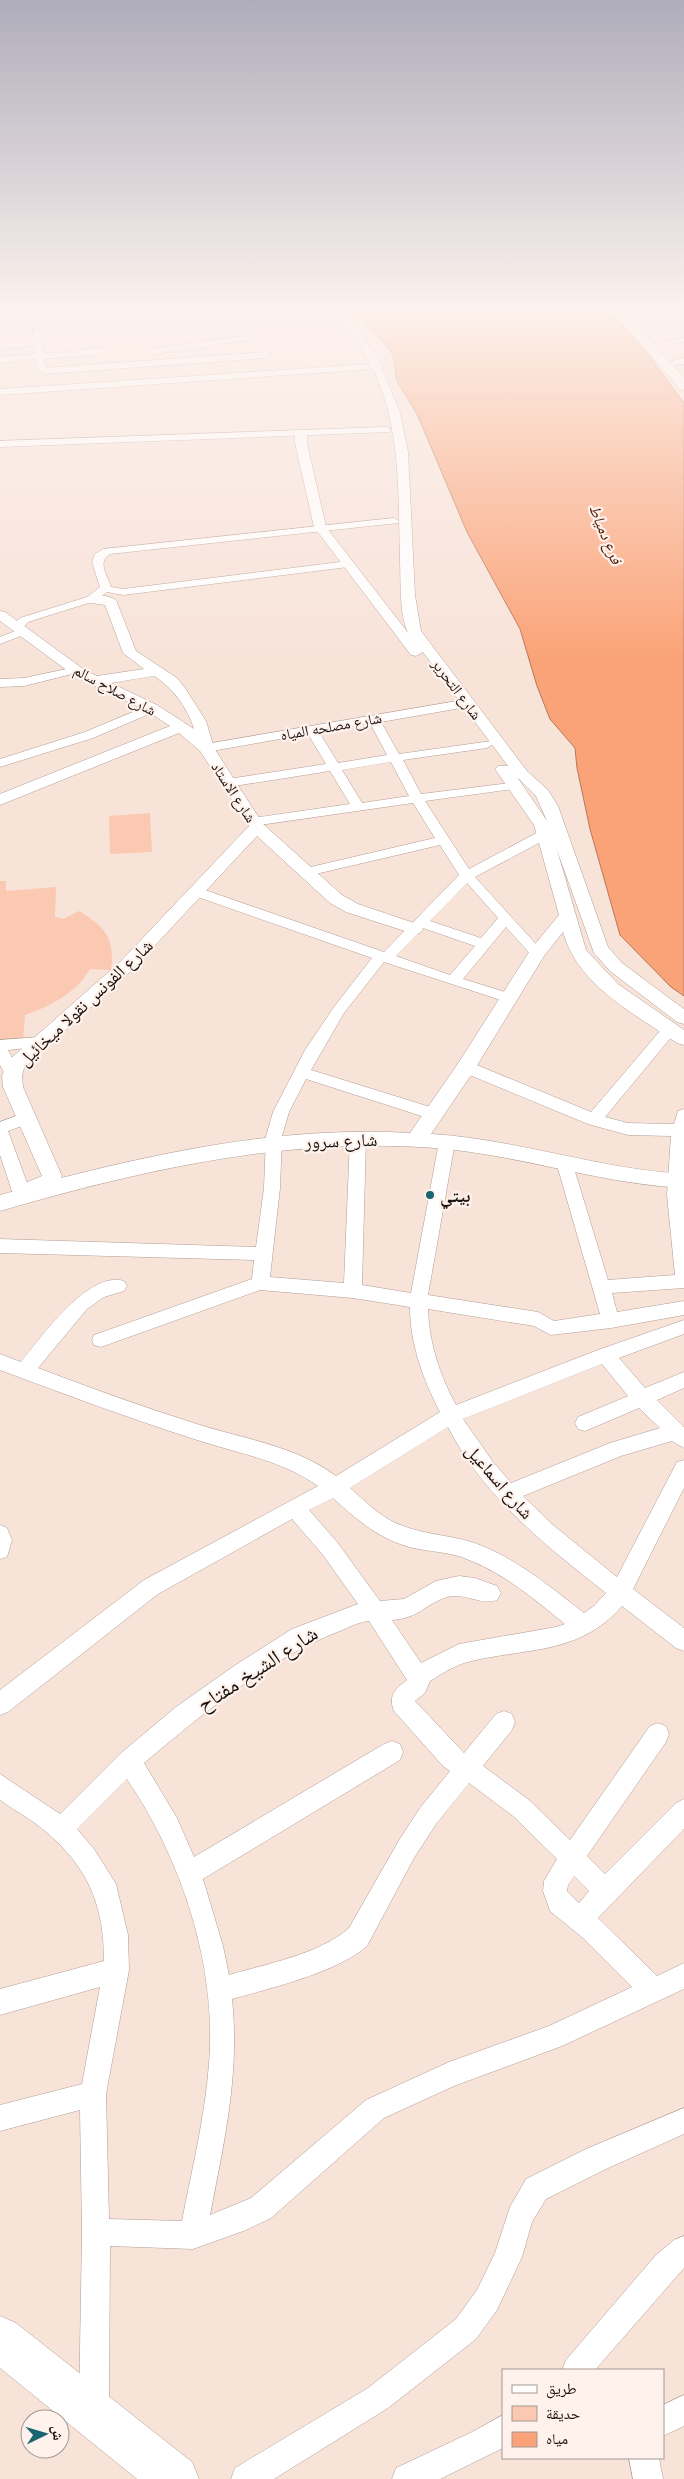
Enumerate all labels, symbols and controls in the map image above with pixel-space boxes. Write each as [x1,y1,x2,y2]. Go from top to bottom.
water label: فرع دمياط [584,502,626,568]
street label: شارع التحرير [427,655,485,724]
street label: شارع صلاح سالم [70,661,159,721]
street label: شارع مصلحه المياه [279,709,383,745]
street label: شارع الاستاد [207,759,260,827]
street label: شارع الفونس نقولا ميخائيل [14,935,158,1071]
street label: شارع سرور [303,1129,378,1153]
place label: بيتي [440,1185,470,1210]
marker: بيتي [424,1189,436,1201]
street label: شارع اسماعيل [461,1439,538,1524]
street label: شارع الشيخ مفتاح [192,1620,323,1717]
legend [502,2369,664,2459]
text: طريق [546,2380,577,2399]
text: حديقة [546,2405,581,2422]
north arrow [20,2409,70,2459]
text: ش [48,2425,67,2441]
text: مياه [546,2430,568,2447]

